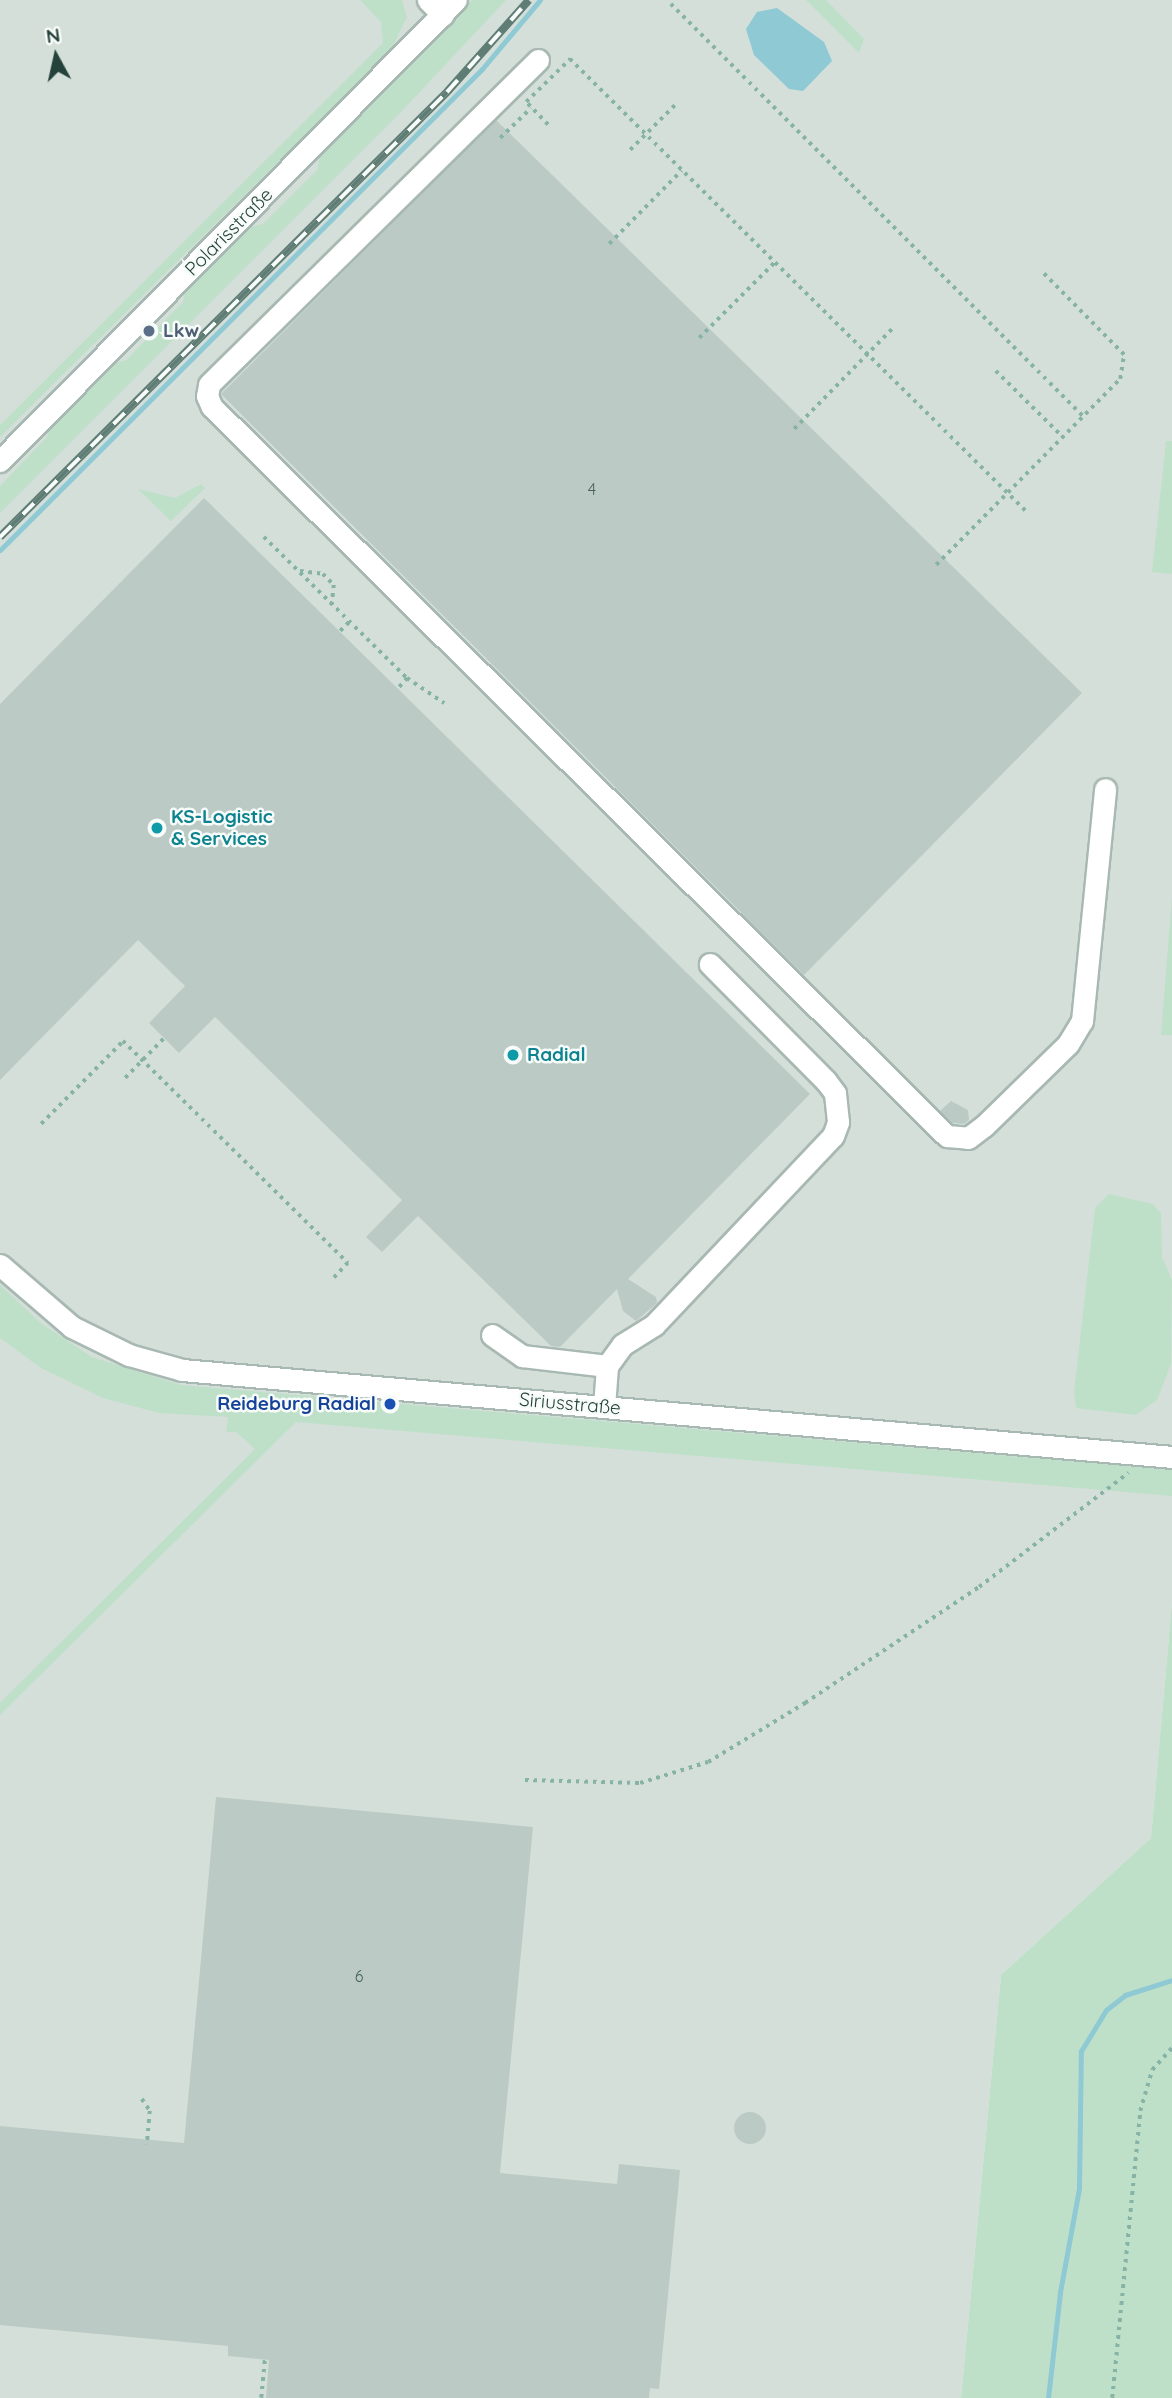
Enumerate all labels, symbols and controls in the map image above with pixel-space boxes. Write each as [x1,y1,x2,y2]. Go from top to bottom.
north arrow [21,21,91,91]
text: N [44,22,62,48]
street label: Polarisstraße [180,183,278,281]
place label: Lkw [163,320,199,342]
marker: Lkw [141,323,157,339]
house number: 4 [588,479,596,499]
place label: KS-Logistic & Services [171,806,273,850]
marker: KS-Logistic & Services [149,820,165,836]
place label: Radial [527,1044,586,1066]
marker: Radial [505,1047,521,1063]
street label: Siriusstraße [518,1388,622,1420]
place label: Reideburg Radial [217,1393,376,1415]
marker: Reideburg Radial [382,1396,398,1412]
house number: 6 [355,1966,363,1986]

